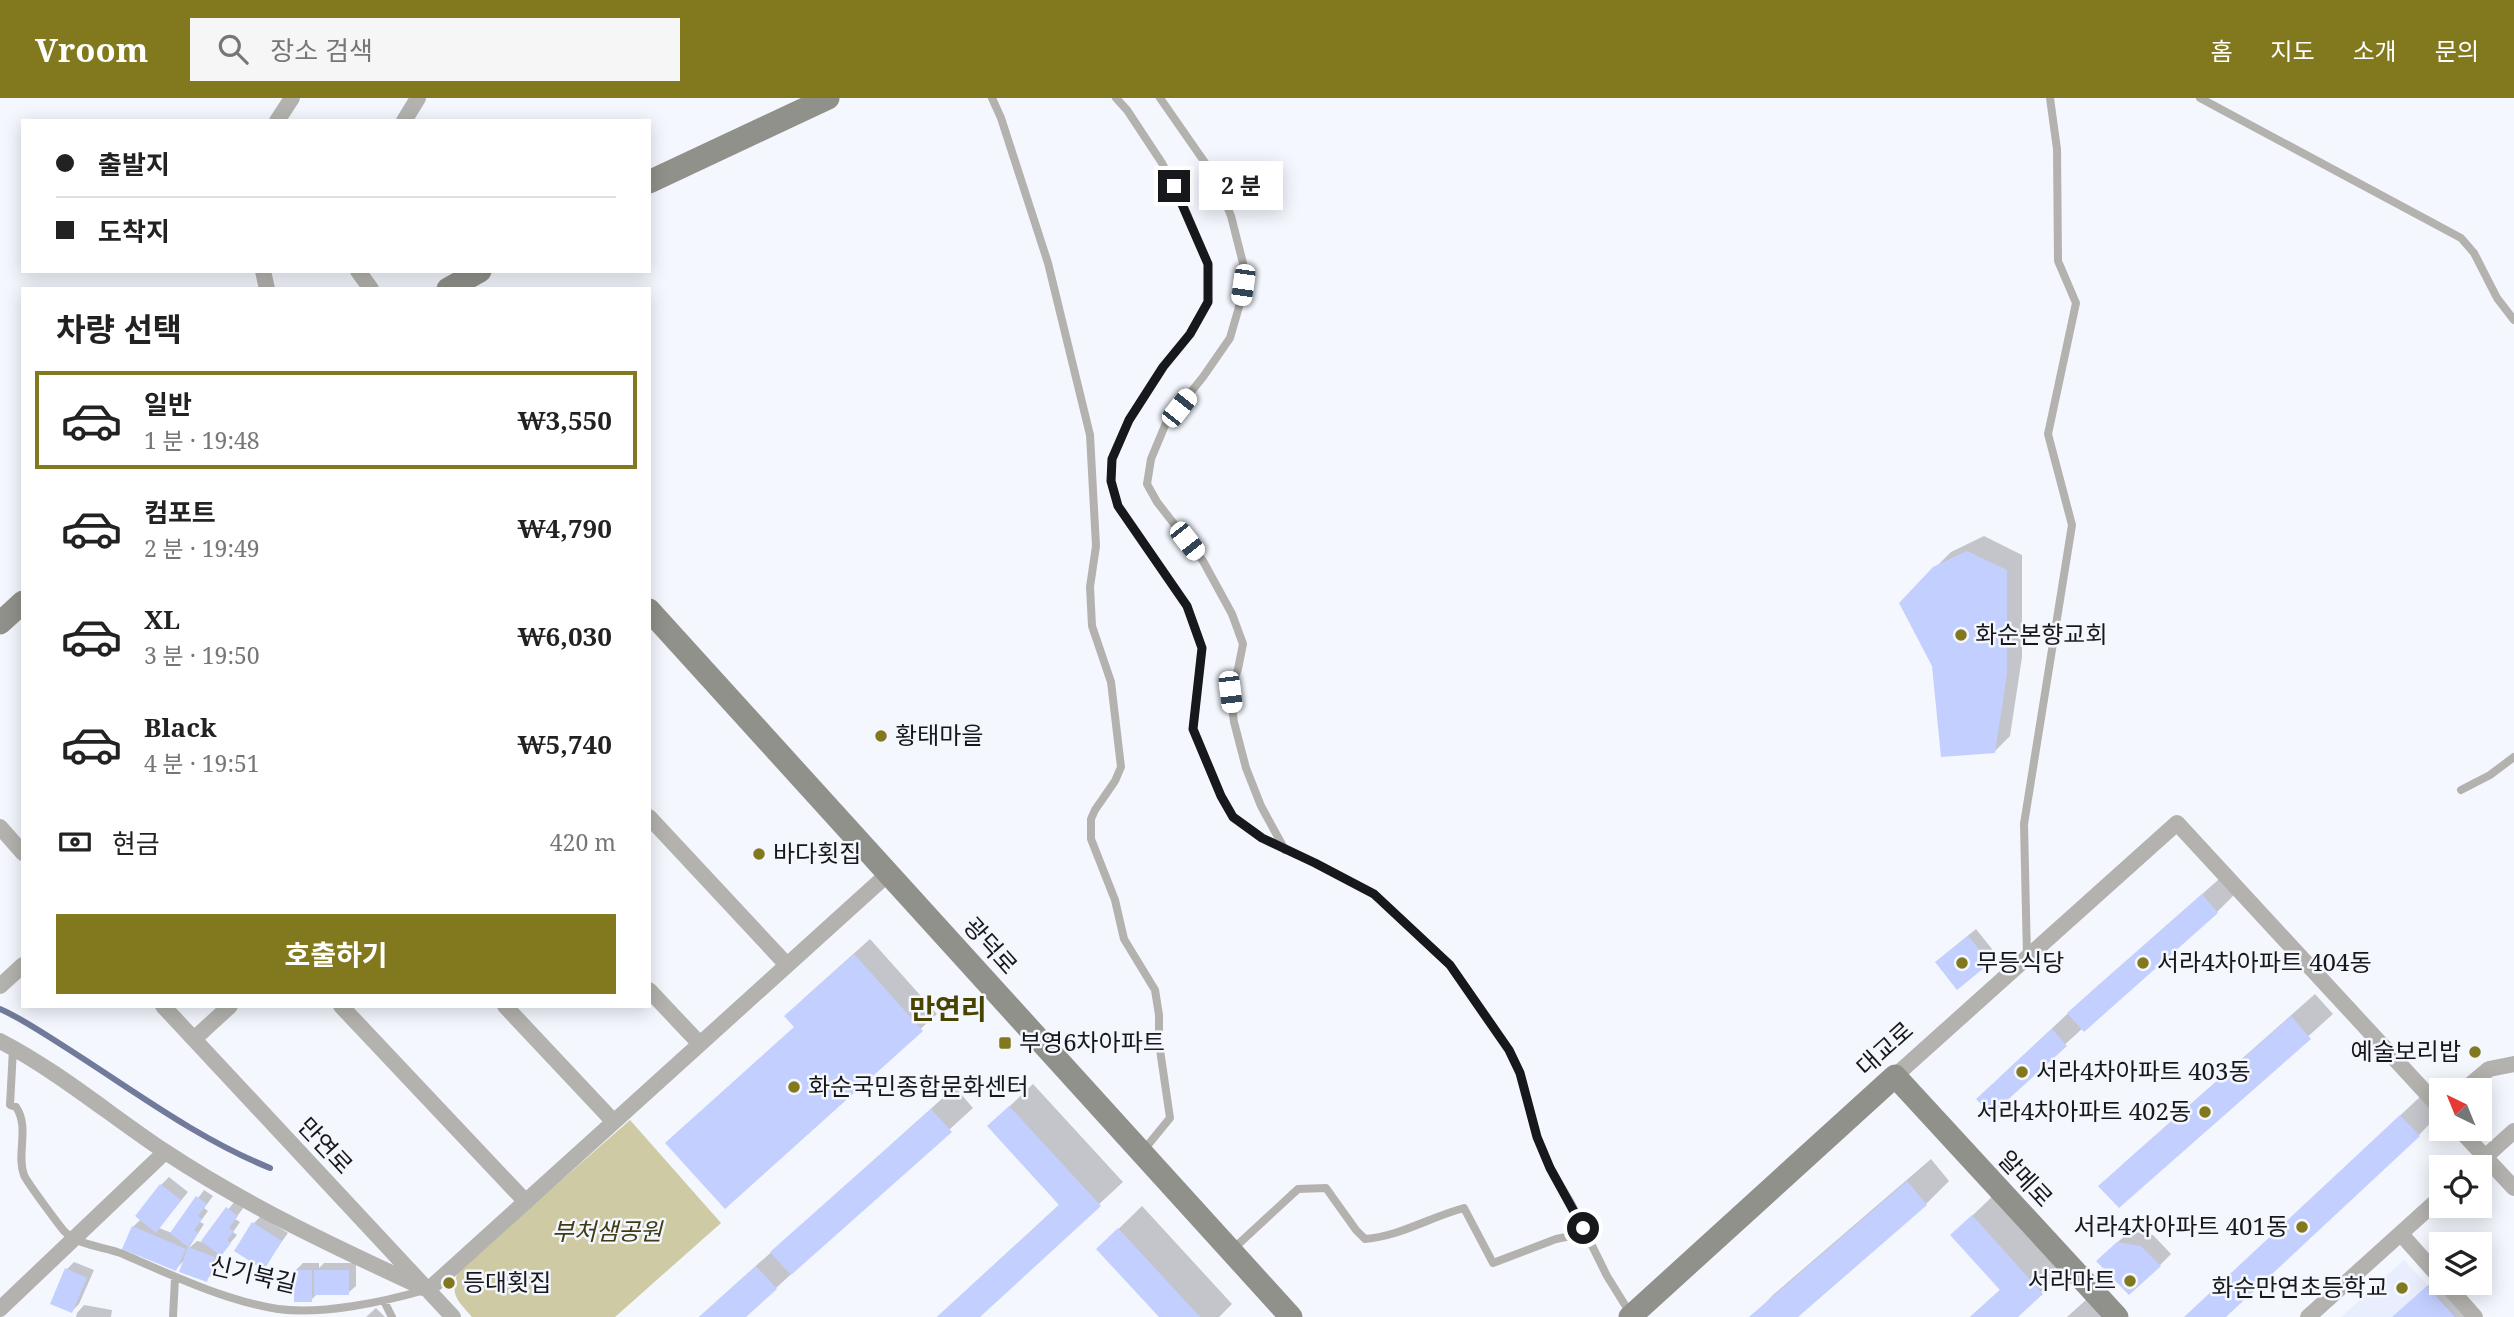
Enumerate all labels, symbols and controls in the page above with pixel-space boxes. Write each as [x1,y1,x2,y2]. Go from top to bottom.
search box [190,18,680,81]
text: Vroom [35,27,148,72]
icon: search [214,30,252,68]
text: 장소 검색 [270,32,373,68]
text: 홈 [2210,34,2232,67]
text: 지도 [2270,34,2315,67]
text: 소개 [2353,34,2397,67]
text: 문의 [2435,34,2479,67]
text: 출발지 [98,146,170,182]
callout: 2 분 [1198,162,1282,210]
text: 2 분 [1221,169,1261,201]
route end [1158,170,1190,202]
text: 도착지 [98,213,170,249]
car [1230,263,1257,307]
text: 차량 선택 [56,307,182,350]
car [1158,385,1201,431]
text: 일반 [144,386,192,422]
icon: car [60,389,123,452]
text: ₩3,550 [518,402,612,438]
text: 1 분 · 19:48 [144,424,260,456]
text: 컴포트 [144,494,216,530]
icon: car [60,497,123,560]
text: ₩4,790 [518,510,612,546]
car [1166,518,1209,564]
text: 2 분 · 19:49 [144,532,260,564]
text: XL [144,601,180,637]
icon: car [60,605,123,668]
place label: 화순본향교회 [1975,617,2107,650]
text: ₩6,030 [518,618,612,654]
marker: 화순본향교회 [1953,627,1969,643]
text: 3 분 · 19:50 [144,639,260,671]
car [1218,670,1243,714]
text: Black [144,709,217,745]
icon: car [60,713,123,776]
place label: 황태마을 [895,718,983,751]
text: ₩5,740 [518,726,612,762]
marker: 황태마을 [873,728,889,744]
text: 4 분 · 19:51 [144,747,260,779]
icon: cash [56,823,94,861]
text: 현금 [112,825,160,861]
text: 420 m [550,826,616,858]
place label: 바다횟집 [773,836,861,869]
marker: 바다횟집 [751,846,767,862]
street label: 광덕로 [957,909,1026,981]
button: 호출하기 [56,914,616,994]
place label: 무등식당 [1976,945,2064,978]
place label: 서라4차아파트 404동 [2157,945,2371,978]
marker: 무등식당 [1954,955,1970,971]
marker: 서라4차아파트 404동 [2135,955,2151,971]
district label: 만연리 [909,989,987,1027]
street label: 대교로 [1848,1013,1920,1082]
place label: 부영6차아파트 [1019,1025,1165,1058]
place label: 예술보리밥 [2351,1034,2461,1067]
marker: 부영6차아파트 [997,1035,1013,1051]
marker: 예술보리밥 [2467,1044,2483,1060]
place label: 서라4차아파트 403동 [2036,1054,2250,1087]
marker: 서라4차아파트 403동 [2014,1064,2030,1080]
place label: 화순국민종합문화센터 [808,1069,1029,1102]
north arrow [2429,1078,2492,1141]
map controls [2429,1078,2492,1295]
marker: 화순국민종합문화센터 [786,1079,802,1095]
place label: 서라4차아파트 402동 [1977,1094,2191,1127]
marker: 서라4차아파트 402동 [2197,1104,2213,1120]
street label: 만연로 [291,1109,361,1180]
street label: 알메로 [1991,1142,2061,1213]
button: locate [2429,1155,2492,1218]
place label: 서라4차아파트 401동 [2074,1209,2288,1242]
route start [1567,1212,1599,1244]
park label: 부처샘공원 [552,1214,664,1247]
marker: 서라4차아파트 401동 [2294,1219,2310,1235]
button: layers [2429,1232,2492,1295]
street label: 신기북길 [207,1248,300,1300]
place label: 서라마트 [2028,1263,2116,1296]
place label: 등대횟집 [463,1265,551,1298]
place label: 화순만연초등학교 [2211,1270,2388,1303]
marker: 서라마트 [2122,1273,2138,1289]
marker: 등대횟집 [441,1275,457,1291]
marker: 화순만연초등학교 [2394,1280,2410,1296]

